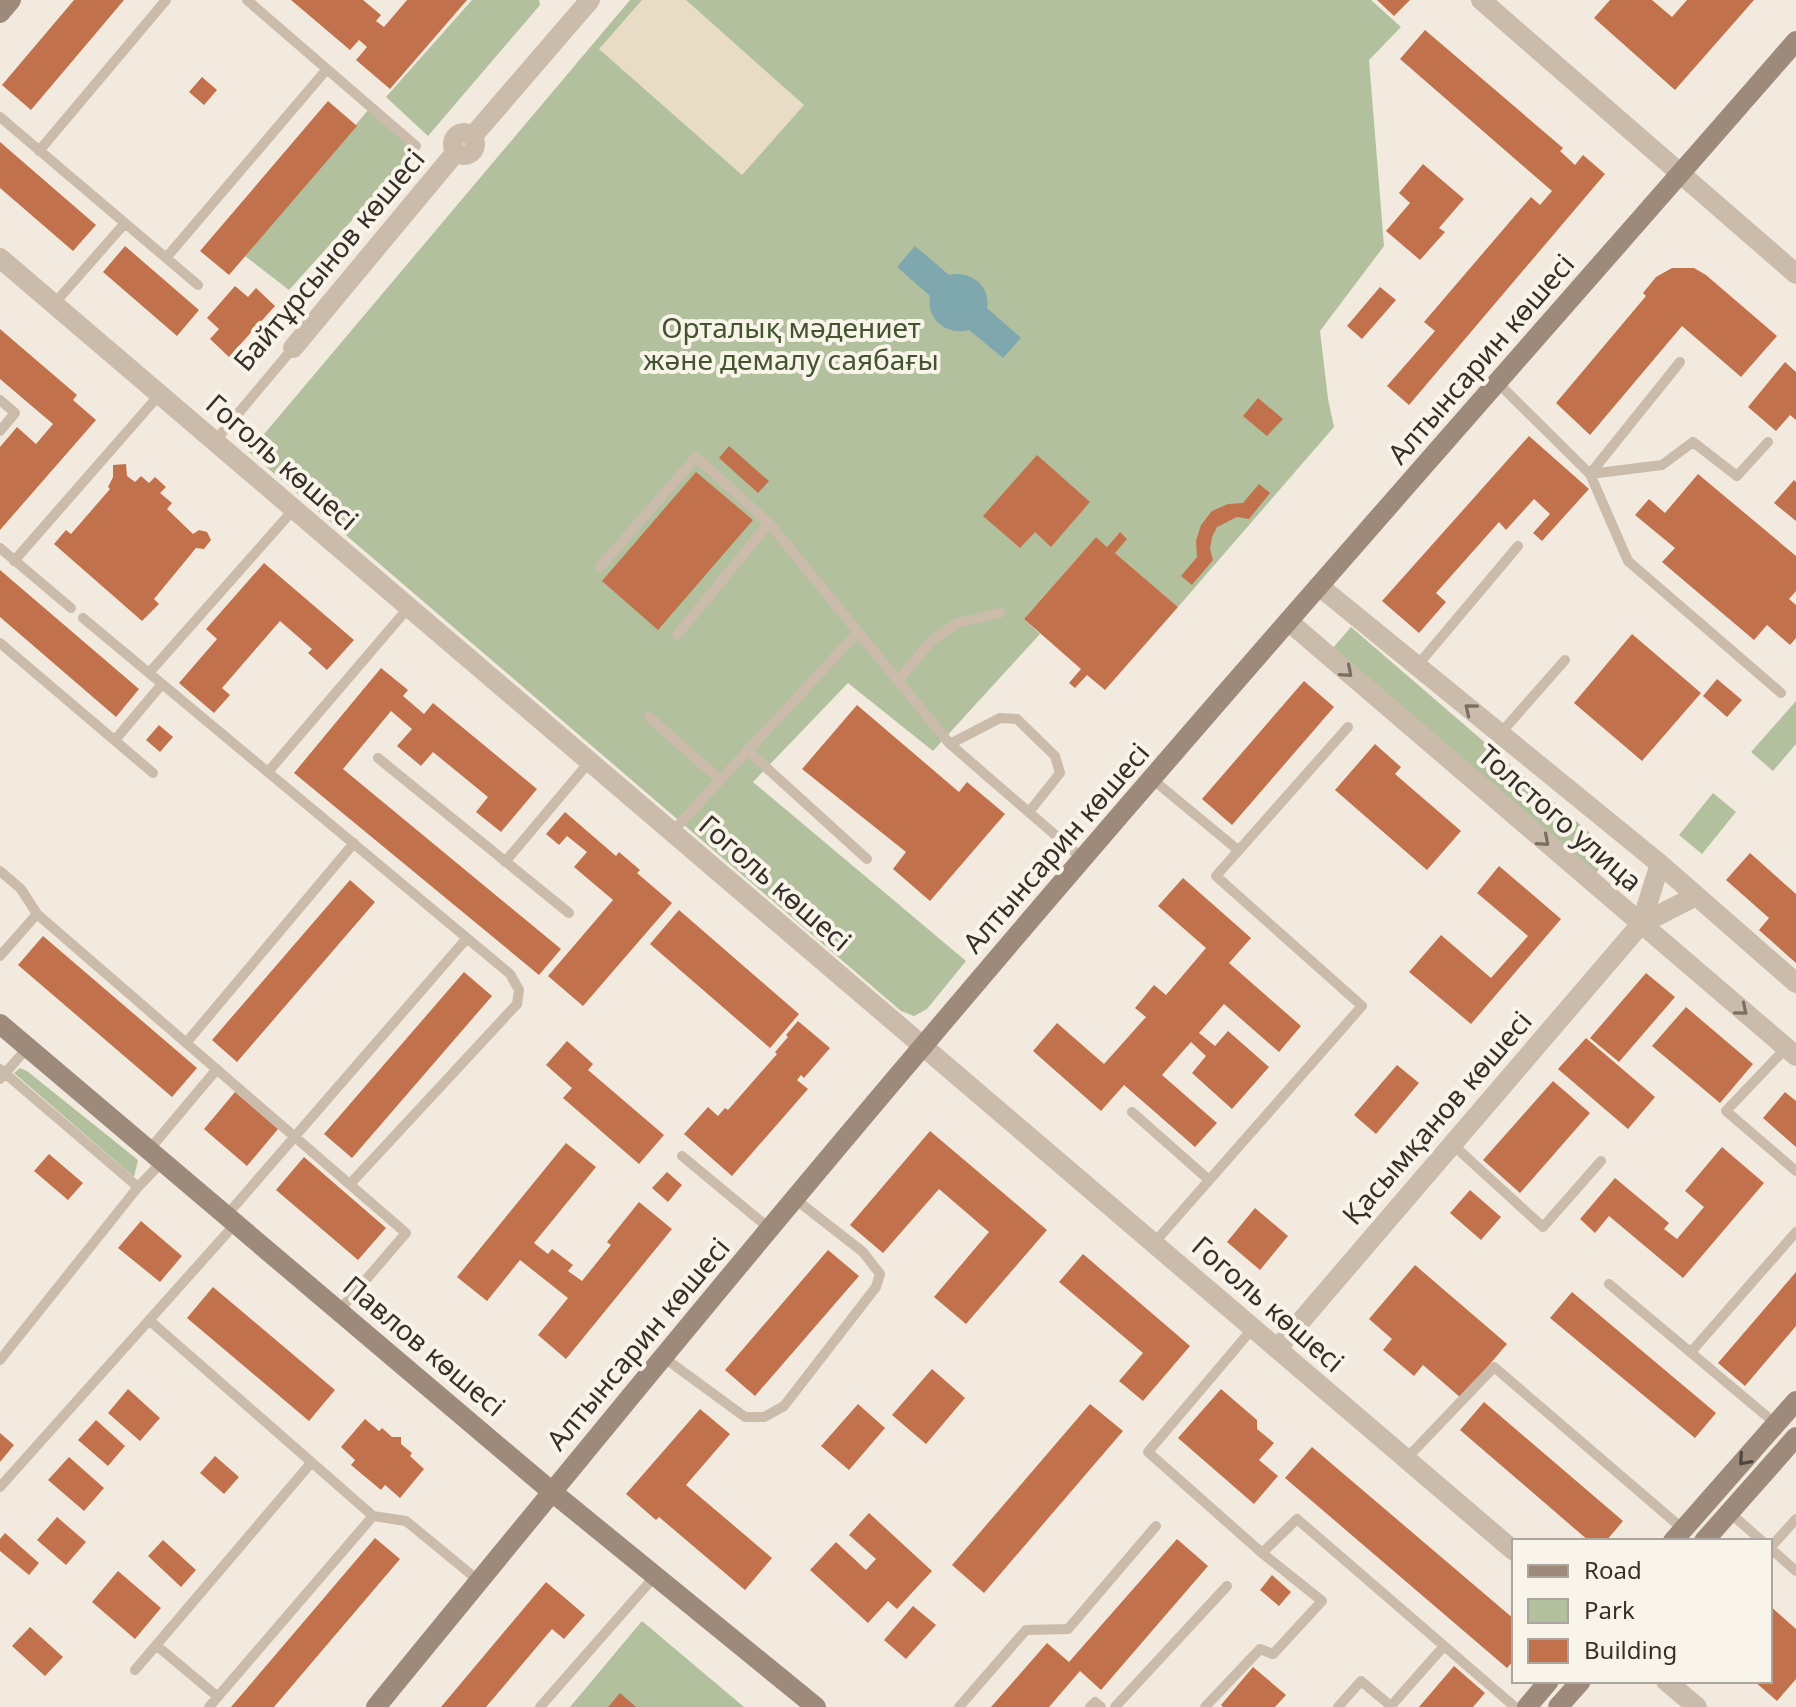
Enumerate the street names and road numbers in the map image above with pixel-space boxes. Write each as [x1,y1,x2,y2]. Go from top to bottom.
street label: Байтұрсынов көшесі [224,140,432,378]
street label: Алтынсарин көшесі [1378,245,1582,471]
street label: Гоголь көшесі [198,385,367,538]
street label: Алтынсарин көшесі [953,734,1157,960]
street label: Толстого улица [1470,735,1651,899]
street label: Гоголь көшесі [691,806,860,959]
street label: Қасымқанов көшесі [1333,1002,1540,1232]
street label: Гоголь көшесі [1184,1227,1353,1380]
street label: Алтынсарин көшесі [537,1229,738,1458]
street label: Павлов көшесі [336,1266,514,1424]

